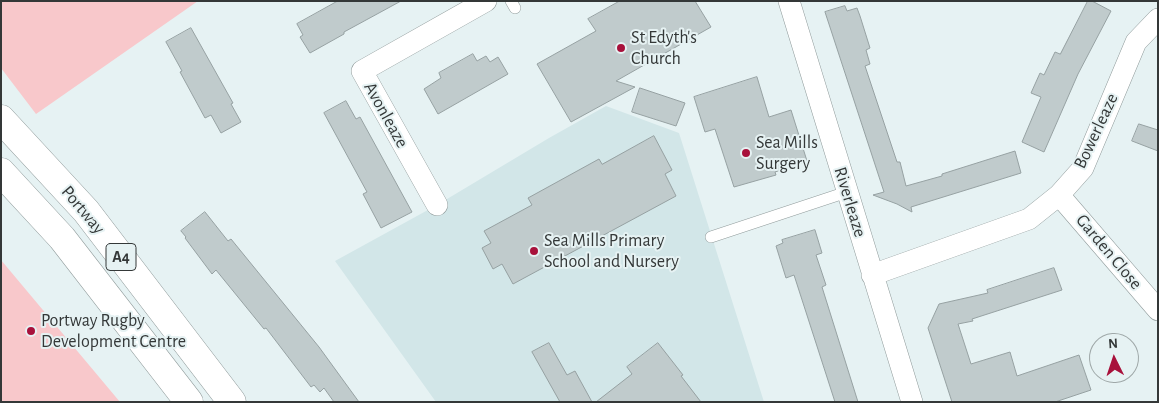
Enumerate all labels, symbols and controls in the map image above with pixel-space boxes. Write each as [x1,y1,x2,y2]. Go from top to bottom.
place label: St Edyth's Church [631,27,697,70]
marker: St Edyth's Church [615,42,627,54]
street label: Avonleaze [359,78,413,152]
street label: Bowerleaze [1069,90,1123,172]
place label: Sea Mills Surgery [756,132,818,174]
marker: Sea Mills Surgery [740,147,752,159]
street label: Riverleaze [829,164,871,240]
street label: Portway [57,181,109,239]
street label: Garden Close [1071,210,1147,294]
place label: Sea Mills Primary School and Nursery [544,230,679,272]
road number: A4 [106,243,136,270]
marker: Sea Mills Primary School and Nursery [528,245,540,257]
place label: Portway Rugby Development Centre [41,310,186,352]
marker: Portway Rugby Development Centre [25,325,37,337]
north arrow [1089,333,1139,383]
text: N [1108,337,1118,351]

